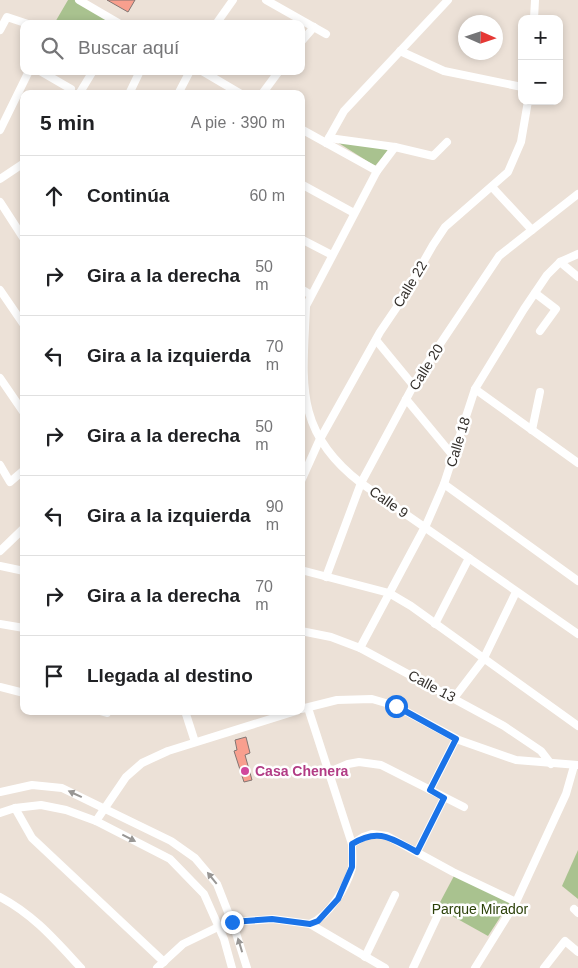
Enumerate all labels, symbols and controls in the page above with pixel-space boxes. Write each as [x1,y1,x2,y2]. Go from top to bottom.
north arrow [458,15,503,60]
map controls [518,15,563,105]
button: + [518,15,563,60]
search box [20,20,305,75]
icon: search [38,34,66,62]
text: Buscar aquí [78,37,179,58]
button: − [518,60,563,105]
text: 5 min [40,111,95,134]
text: A pie · 390 m [191,114,285,131]
icon: ahead [40,182,68,210]
text: Continúa [87,185,169,206]
text: 60 m [249,187,285,204]
text: 50 m [255,258,273,293]
street label: Calle 22 [390,258,430,310]
icon: right [40,262,68,290]
text: Gira a la derecha [87,265,240,286]
text: 70 m [266,338,283,373]
street label: Calle 20 [406,341,447,393]
icon: left [40,342,68,370]
text: Gira a la izquierda [87,345,251,366]
street label: Calle 18 [443,415,473,469]
text: 50 m [255,418,273,453]
icon: right [40,422,68,450]
text: Gira a la derecha [87,425,240,446]
street label: Calle 9 [367,483,412,521]
text: 90 m [266,498,283,533]
icon: left [40,502,68,530]
text: Gira a la izquierda [87,505,251,526]
text: 70 m [255,578,273,613]
icon: right [40,582,68,610]
text: Gira a la derecha [87,585,240,606]
icon: arrive [40,662,68,690]
text: Llegada al destino [87,665,253,686]
street label: Calle 13 [406,667,459,705]
route start [385,695,408,718]
place label: Casa Chenera [255,763,349,779]
marker: Casa Chenera [239,765,251,777]
one-way arrow [68,790,82,798]
one-way arrow [122,834,136,842]
one-way arrow [206,872,217,885]
park label: Parque Mirador [432,901,529,917]
route end [221,911,244,934]
one-way arrow [235,937,243,952]

